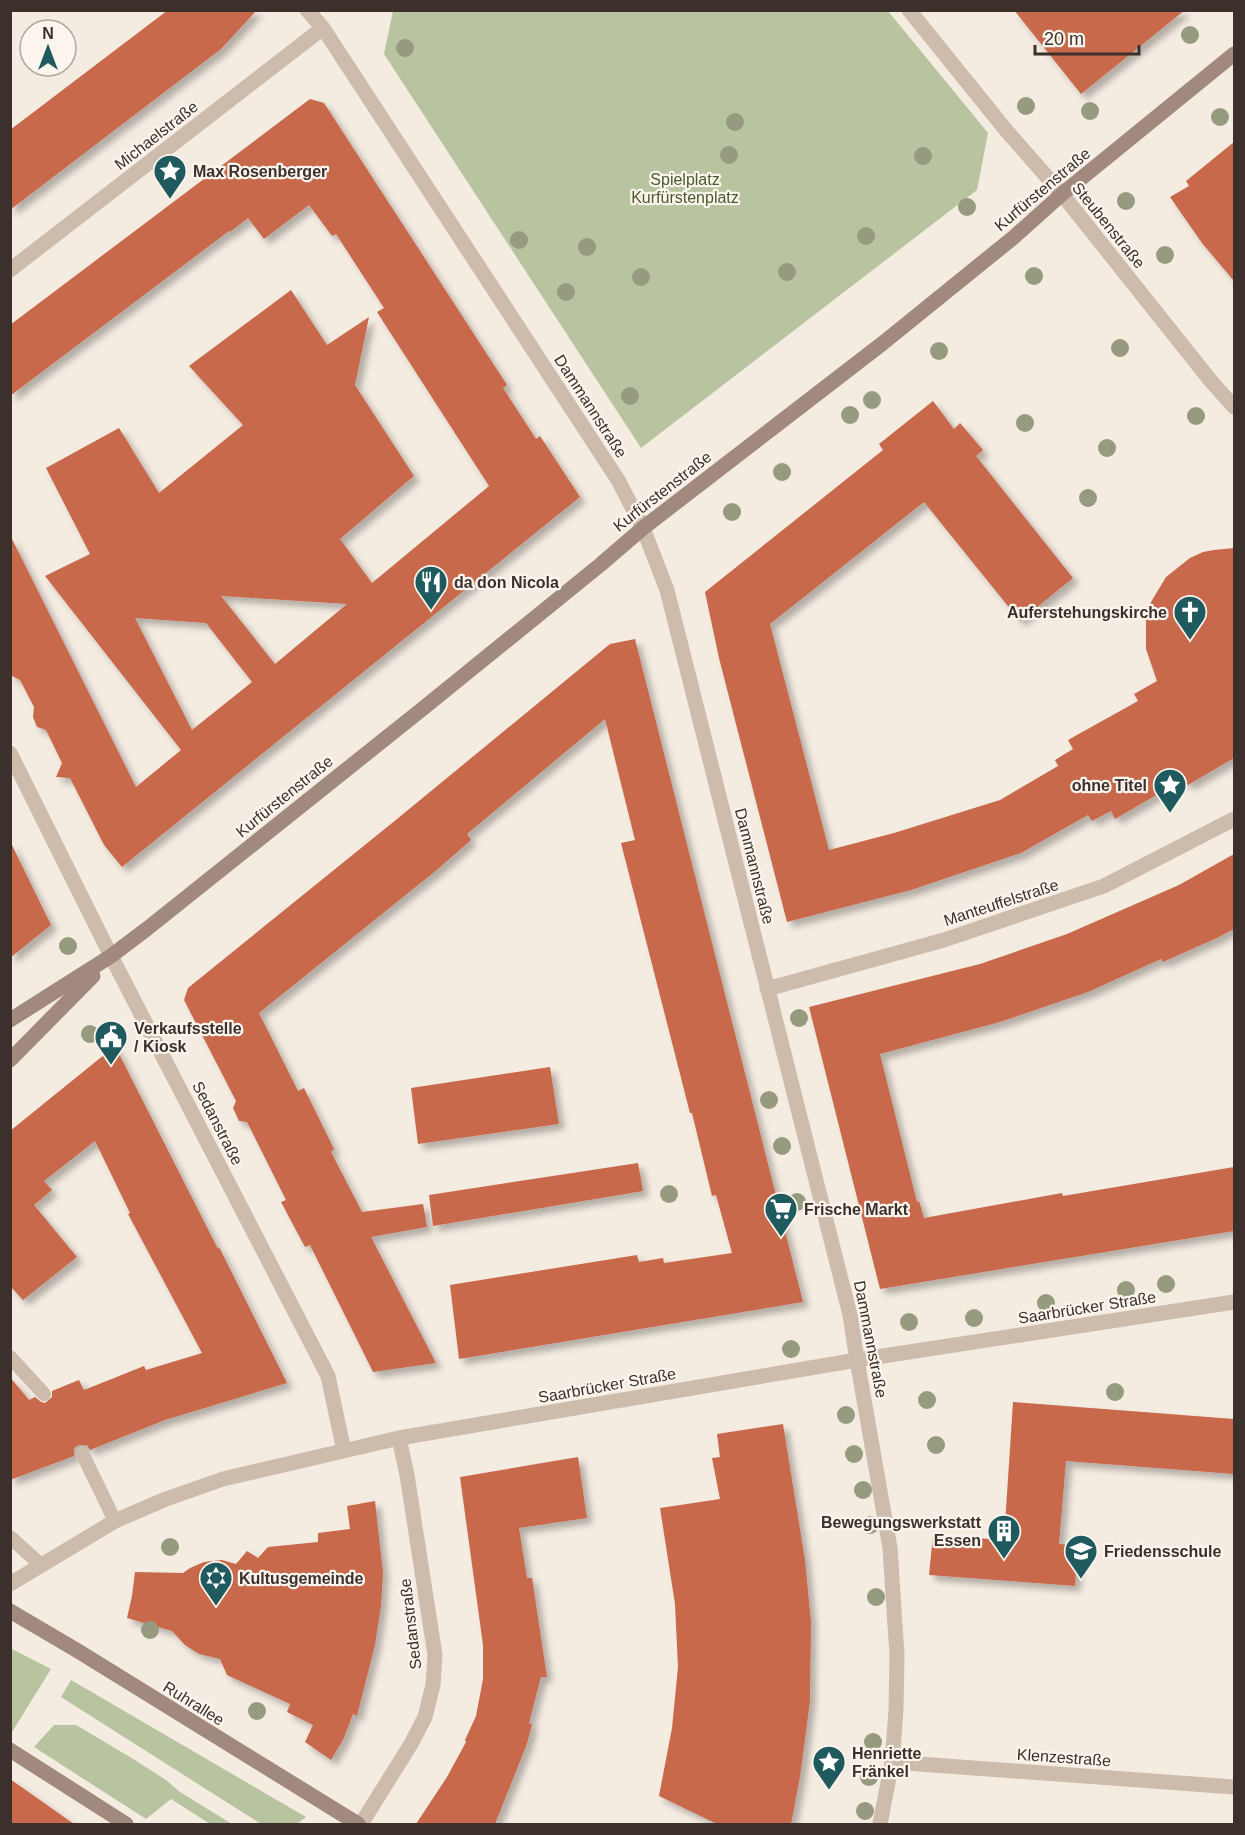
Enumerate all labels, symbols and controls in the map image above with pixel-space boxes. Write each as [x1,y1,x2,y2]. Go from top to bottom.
north arrow [18,18,78,78]
scale bar [1035,18,1138,56]
text: N [42,25,54,42]
text: 20 m [1044,29,1084,49]
street label: Michaelstraße [111,98,201,173]
street label: Kurfürstenstraße [991,145,1094,234]
place icon: Max Rosenberger [152,153,188,200]
place label: Max Rosenberger [193,163,327,180]
park label: Spielplatz Kurfürstenplatz [631,171,739,206]
street label: Steubenstraße [1069,179,1148,272]
street label: Dammannstraße [551,352,630,461]
street label: Kurfürstenstraße [610,448,715,535]
restaurant icon: da don Nicola [413,564,449,611]
place label: da don Nicola [454,574,559,591]
church icon: Auferstehungskirche [1172,594,1208,641]
place label: Auferstehungskirche [1007,604,1167,621]
street label: Kurfürstenstraße [233,752,336,840]
place icon: ohne Titel [1152,767,1188,814]
place label: ohne Titel [1072,777,1147,794]
street label: Dammannstraße [732,806,777,926]
street label: Manteuffelstraße [942,876,1061,929]
public building icon: Verkaufsstelle / Kiosk [93,1019,129,1066]
place label: Verkaufsstelle / Kiosk [134,1020,242,1055]
street label: Sedanstraße [189,1079,246,1168]
supermarket icon: Frische Markt [763,1191,799,1238]
place label: Frische Markt [804,1201,909,1218]
street label: Dammannstraße [851,1279,890,1399]
street label: Saarbrücker Straße [1017,1288,1157,1327]
street label: Saarbrücker Straße [537,1365,677,1406]
building icon: Bewegungswerkstatt Essen [986,1513,1022,1560]
place label: Bewegungswerkstatt Essen [821,1514,982,1549]
school or university icon: Friedensschule [1063,1533,1099,1580]
place label: Friedensschule [1104,1543,1221,1560]
synagogue icon: Kultusgemeinde [198,1560,234,1607]
place label: Kultusgemeinde [239,1570,364,1587]
street label: Sedanstraße [396,1577,425,1670]
street label: Ruhrallee [160,1678,227,1729]
place icon: Henriette Fränkel [811,1744,847,1791]
place label: Henriette Fränkel [852,1745,921,1780]
street label: Klenzestraße [1016,1746,1112,1769]

